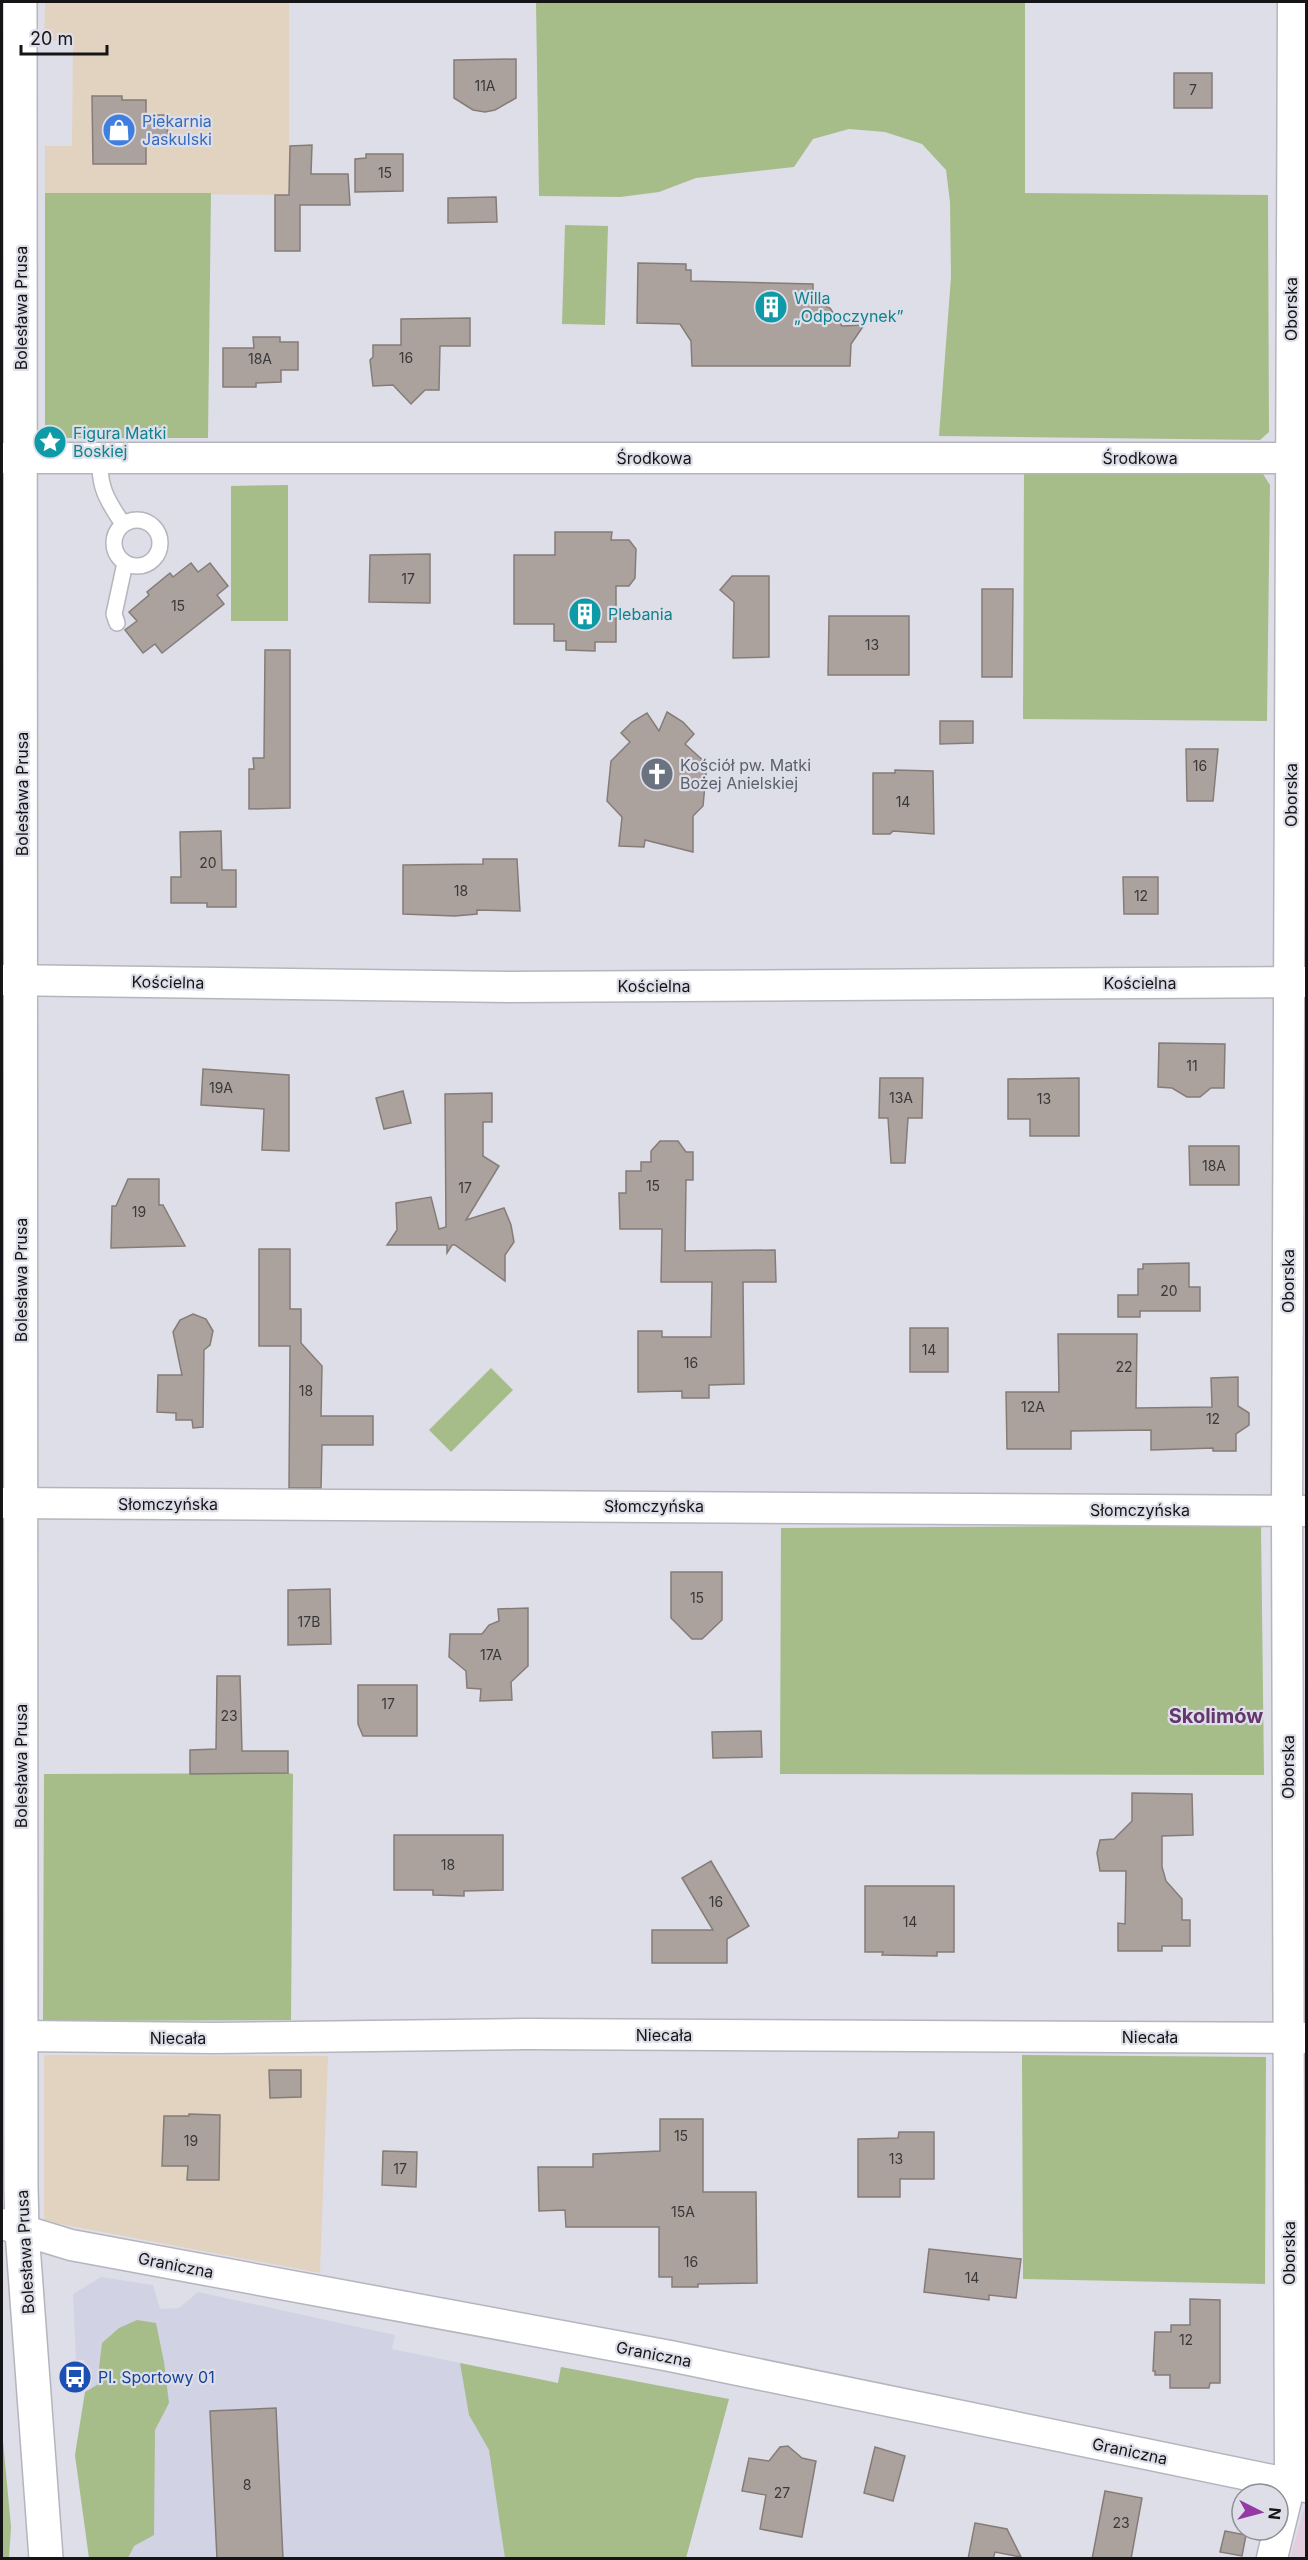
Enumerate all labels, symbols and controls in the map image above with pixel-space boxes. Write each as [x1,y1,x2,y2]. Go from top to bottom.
scale bar [21,18,106,56]
text: 20 m [30,28,73,49]
house number: 11A [474,77,496,94]
house number: 7 [1189,81,1197,98]
place label: Piekarnia Jaskulski [142,111,212,149]
shop icon: Piekarnia Jaskulski [101,112,137,148]
house number: 15 [378,164,392,181]
street label: Bolesława Prusa [11,246,31,370]
street label: Oborska [1281,277,1301,341]
place label: Willa „Odpoczynek” [794,288,904,326]
building icon: Willa „Odpoczynek” [753,289,789,325]
house number: 16 [399,349,413,366]
house number: 18A [248,350,272,367]
place label: Figura Matki Boskiej [73,423,166,461]
place icon: Figura Matki Boskiej [32,424,68,460]
street label: Środkowa [616,448,692,468]
street label: Środkowa [1102,448,1178,468]
house number: 17 [401,570,415,587]
building icon: Plebania [567,596,603,632]
house number: 15 [171,597,185,614]
place label: Plebania [608,604,673,624]
house number: 13 [865,636,879,653]
street label: Bolesława Prusa [12,732,32,856]
place label: Kościół pw. Matki Bożej Anielskiej [680,755,811,793]
church icon: Kościół pw. Matki Bożej Anielskiej [639,756,675,792]
house number: 16 [1193,757,1207,774]
street label: Oborska [1281,763,1301,827]
house number: 14 [896,793,910,810]
house number: 20 [199,854,217,871]
house number: 18 [454,882,468,899]
house number: 12 [1134,887,1148,904]
street label: Kościelna [131,971,205,993]
street label: Kościelna [1104,973,1176,993]
street label: Kościelna [618,976,690,996]
house number: 11 [1186,1057,1198,1074]
house number: 19A [209,1079,233,1096]
house number: 13A [889,1089,913,1106]
house number: 13 [1037,1090,1051,1107]
house number: 18A [1202,1157,1226,1174]
house number: 15 [646,1177,660,1194]
house number: 17 [458,1179,472,1196]
house number: 19 [132,1203,146,1220]
street label: Bolesława Prusa [11,1218,31,1342]
street label: Oborska [1278,1249,1298,1313]
house number: 20 [1160,1282,1178,1299]
house number: 14 [922,1341,936,1358]
house number: 16 [684,1354,698,1371]
house number: 22 [1115,1358,1133,1375]
house number: 18 [299,1382,313,1399]
house number: 12A [1021,1398,1045,1415]
house number: 12 [1206,1410,1220,1427]
street label: Słomczyńska [118,1494,218,1514]
street label: Słomczyńska [604,1496,704,1516]
street label: Słomczyńska [1090,1500,1190,1520]
house number: 15 [690,1589,704,1606]
house number: 17B [298,1613,320,1630]
house number: 17A [480,1646,502,1663]
house number: 17 [381,1695,395,1712]
street label: Bolesława Prusa [11,1704,31,1828]
district label: Skolimów [1169,1704,1263,1728]
house number: 23 [220,1707,238,1724]
street label: Oborska [1278,1735,1298,1799]
house number: 18 [441,1856,455,1873]
house number: 16 [709,1893,723,1910]
house number: 14 [903,1913,917,1930]
street label: Niecała [636,2025,692,2045]
street label: Niecała [1122,2027,1178,2047]
street label: Niecała [150,2028,206,2048]
house number: 15 [674,2127,688,2144]
house number: 19 [184,2132,198,2149]
house number: 13 [889,2150,903,2167]
house number: 17 [393,2160,407,2177]
street label: Bolesława Prusa [12,2189,38,2315]
house number: 15A [671,2203,695,2220]
street label: Oborska [1279,2221,1299,2285]
street label: Graniczna [137,2248,215,2282]
house number: 16 [684,2253,698,2270]
house number: 14 [965,2269,979,2286]
house number: 12 [1179,2331,1193,2348]
street label: Graniczna [615,2337,693,2371]
bus stop icon: Pl. Sportowy 01 [57,2359,93,2395]
place label: Pl. Sportowy 01 [98,2367,215,2387]
street label: Graniczna [1091,2433,1169,2469]
house number: 8 [243,2476,251,2493]
north arrow [1230,2482,1290,2542]
house number: 27 [774,2484,790,2501]
text: N [1264,2506,1286,2521]
house number: 23 [1112,2514,1130,2531]

